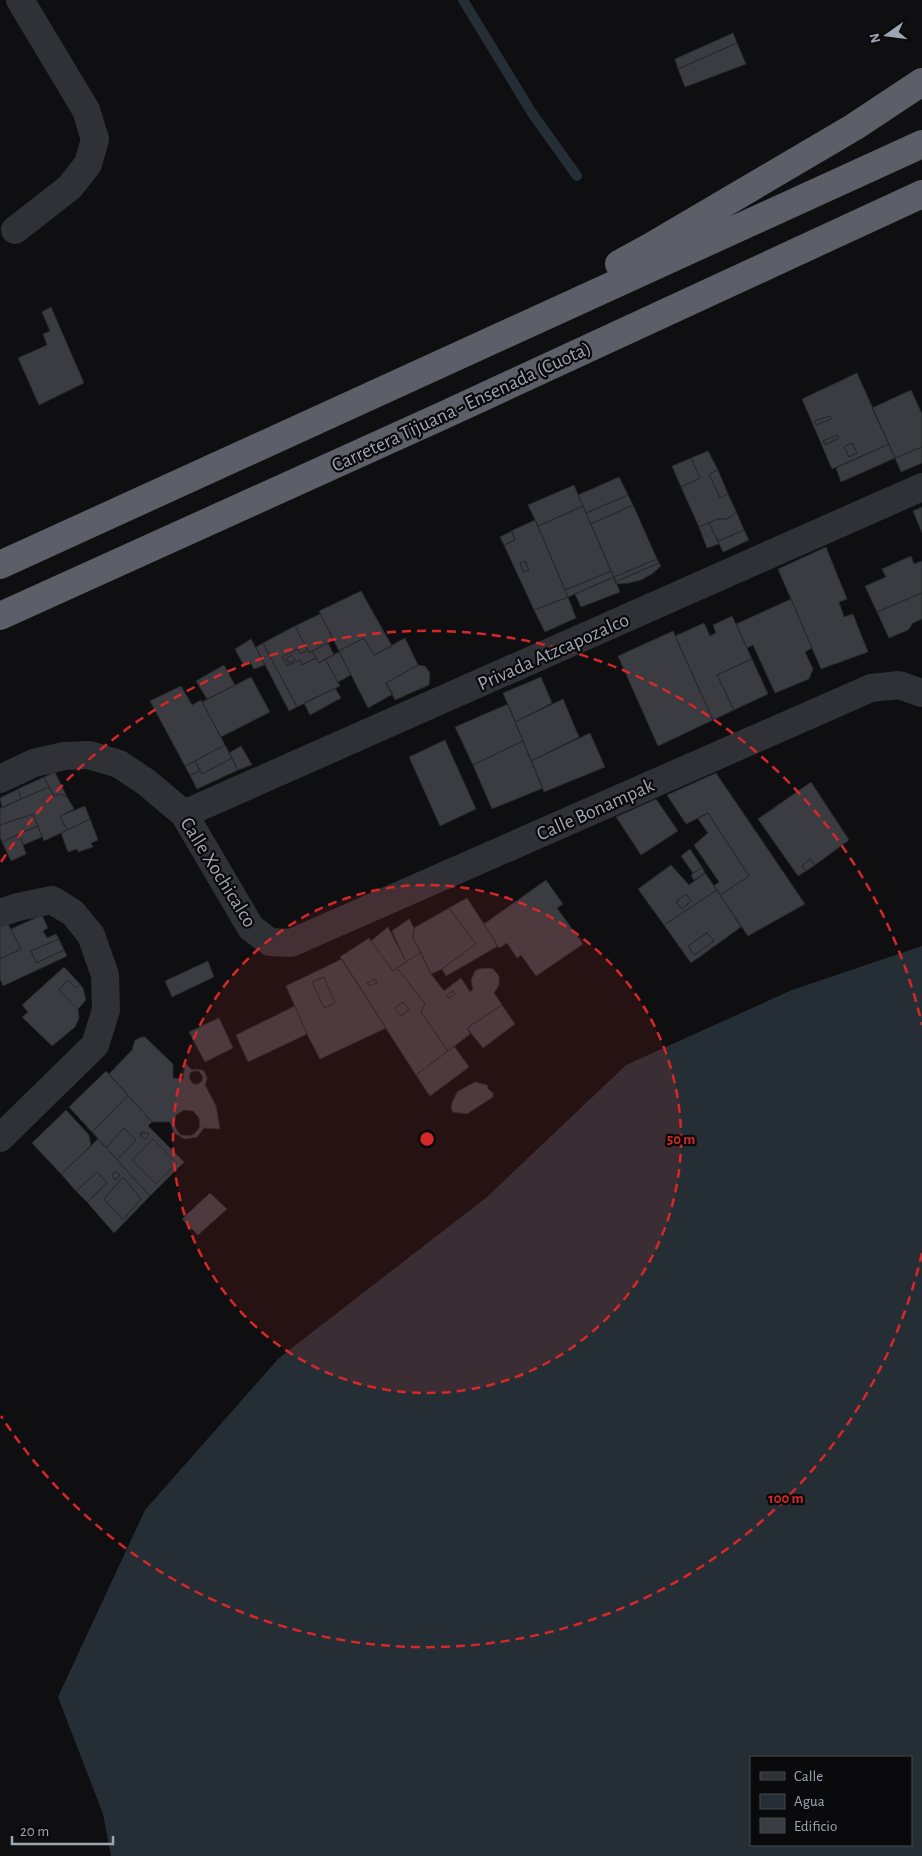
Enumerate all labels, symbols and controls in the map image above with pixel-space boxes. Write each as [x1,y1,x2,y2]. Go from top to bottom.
north arrow [862,10,912,60]
text: N [867,31,883,44]
street label: Carretera Tijuana - Ensenada (Cuota) [329,338,594,476]
street label: Privada Atzcapozalco [475,610,632,694]
street label: Calle Bonampak [534,775,657,845]
street label: Calle Xochicalco [176,814,260,931]
centre of rings [418,1130,436,1148]
text: 50 m [667,1132,695,1147]
text: 100 m [768,1491,804,1506]
legend [750,1756,912,1846]
text: Calle [794,1769,823,1784]
text: Agua [794,1794,825,1809]
scale bar [12,1814,114,1846]
text: Edificio [794,1819,837,1834]
text: 20 m [20,1824,49,1839]

